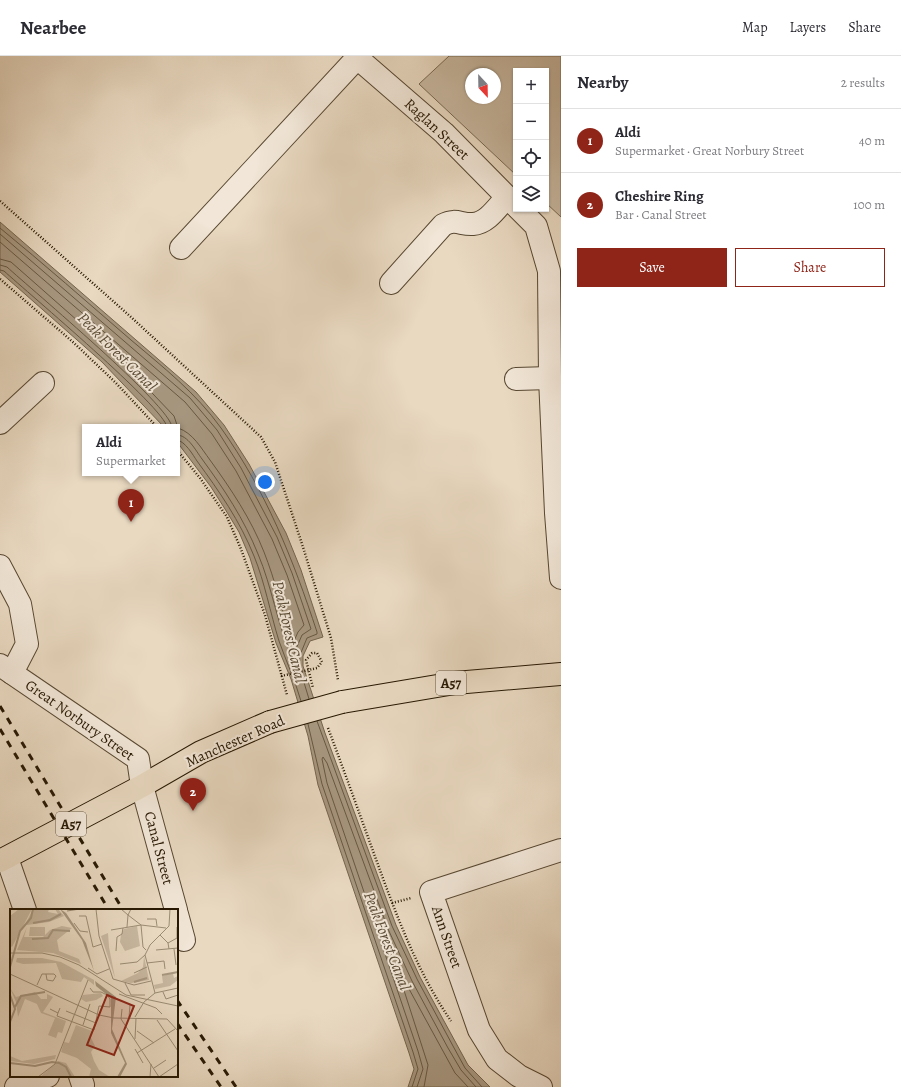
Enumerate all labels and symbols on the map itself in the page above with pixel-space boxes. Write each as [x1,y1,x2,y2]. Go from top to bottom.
north arrow [465,68,501,104]
street label: Raglan Street [400,94,474,164]
water label: Peak Forest Canal [72,307,162,397]
your location [255,472,275,492]
pin: 1 [118,489,144,522]
water label: Peak Forest Canal [267,579,311,685]
road number: A57 [436,671,466,695]
street label: Great Norbury Street [21,675,139,765]
street label: Manchester Road [182,710,289,772]
pin: 2 [180,778,206,811]
street label: Canal Street [140,809,178,887]
road number: A57 [56,812,86,836]
water label: Peak Forest Canal [358,888,416,994]
street label: Ann Street [427,902,467,971]
inset map [10,909,178,1077]

